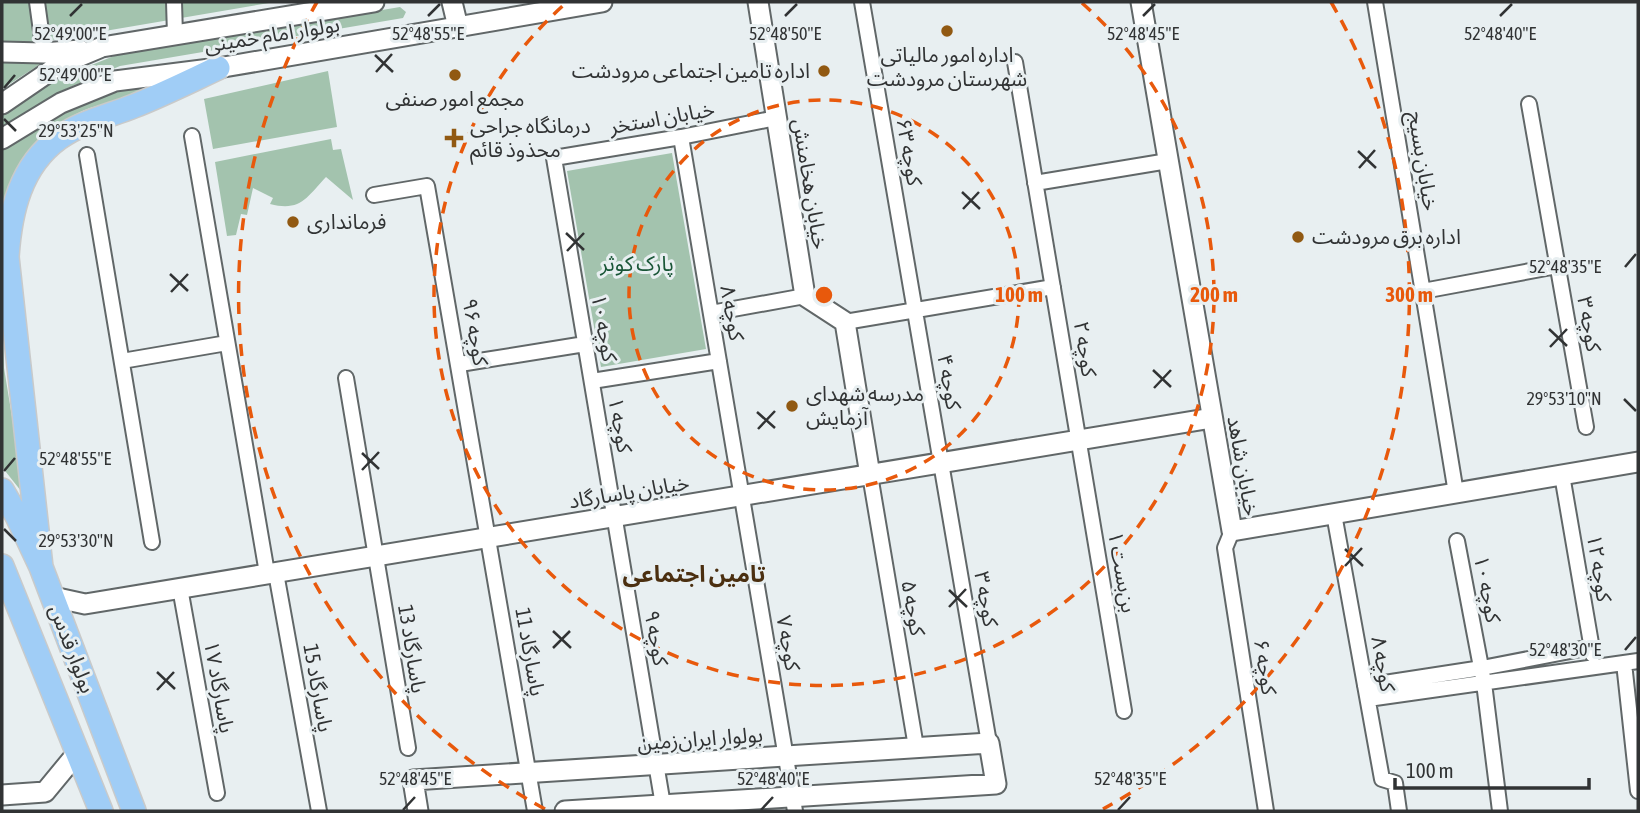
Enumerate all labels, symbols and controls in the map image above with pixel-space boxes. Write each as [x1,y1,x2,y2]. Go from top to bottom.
street label: بولوار امام خمینی [202,11,342,61]
text: 52°49'00"E [34,23,106,44]
text: 52°48'55"E [392,23,464,44]
text: 52°48'50"E [749,23,821,44]
marker: اداره امور مالیاتی شهرستان مرودشت [939,23,955,39]
text: 52°48'45"E [1107,23,1179,44]
text: 52°48'40"E [1464,23,1536,44]
place label: اداره امور مالیاتی شهرستان مرودشت [867,42,1027,91]
place label: اداره تامین اجتماعی مرودشت [572,58,810,83]
marker: اداره تامین اجتماعی مرودشت [816,63,832,79]
text: 52°49'00"E [39,64,111,85]
marker: مجمع امور صنفی [447,67,463,83]
place label: مجمع امور صنفی [385,86,525,114]
street label: خیابان استخر [606,96,716,139]
street label: خیابان بسیج [1400,109,1444,213]
place label: درمانگاه جراحی محذوذ قائم [470,113,591,165]
street label: کوچه ۶۳ [890,116,928,188]
street label: خیابان هخامنش [788,117,833,251]
text: 29°53'25"N [38,120,114,141]
marker: درمانگاه جراحی محذوذ قائم [444,128,464,148]
place label: فرمانداری [307,209,387,234]
marker: فرمانداری [285,214,301,230]
place label: اداره برق مرودشت [1312,224,1461,249]
marker: اداره برق مرودشت [1290,229,1306,245]
park label: پارک کوثر [599,251,674,277]
text: 52°48'35"E [1529,256,1601,277]
text: 100 m [995,282,1043,306]
text: 200 m [1190,282,1238,306]
text: 300 m [1385,282,1433,306]
street label: کوچه ۸ [714,283,750,343]
centre of rings [812,283,836,307]
street label: کوچه ۱۰ [585,292,623,364]
street label: کوچه ۳ [1571,294,1607,354]
street label: کوچه ۹۶ [456,296,494,368]
street label: کوچه ۲ [1068,319,1102,379]
street label: کوچه ۴ [931,352,967,412]
place label: مدرسه شهدای آزمایش [806,381,924,430]
text: 29°53'10"N [1526,388,1602,409]
street label: کوچه ۱ [602,395,638,455]
marker: مدرسه شهدای آزمایش [784,398,800,414]
street label: خیابان شاهد [1222,414,1265,518]
text: 52°48'55"E [39,448,111,469]
street label: خیابان پاسارگاد [567,470,691,515]
street label: بن‌بست ۱ [1103,529,1142,615]
text: 29°53'30"N [38,530,114,551]
street label: کوچه ۱۲ [1581,532,1617,604]
street label: کوچه ۱۰ [1468,553,1506,625]
district label: تامین اجتماعی [622,561,766,588]
street label: کوچه ۳ [968,569,1004,629]
street label: کوچه ۵ [895,578,931,638]
street label: بولوار قدس [44,601,101,696]
street label: پاسارگاد 13 [392,603,432,695]
street label: پاسارگاد 11 [509,606,551,698]
street label: کوچه ۹ [638,608,674,668]
street label: کوچه ۷ [770,613,806,673]
street label: کوچه ۸ [1365,634,1401,694]
street label: کوچه ۶ [1248,637,1282,697]
street label: پاسارگاد ۱۷ [198,639,240,735]
text: 52°48'30"E [1529,639,1601,660]
street label: پاسارگاد 15 [297,642,339,734]
street label: بولوار ایران‌زمین [636,722,764,755]
scale bar [1395,746,1589,790]
text: 100 m [1406,758,1454,782]
text: 52°48'45"E [379,768,451,789]
text: 52°48'40"E [737,768,809,789]
text: 52°48'35"E [1094,768,1166,789]

